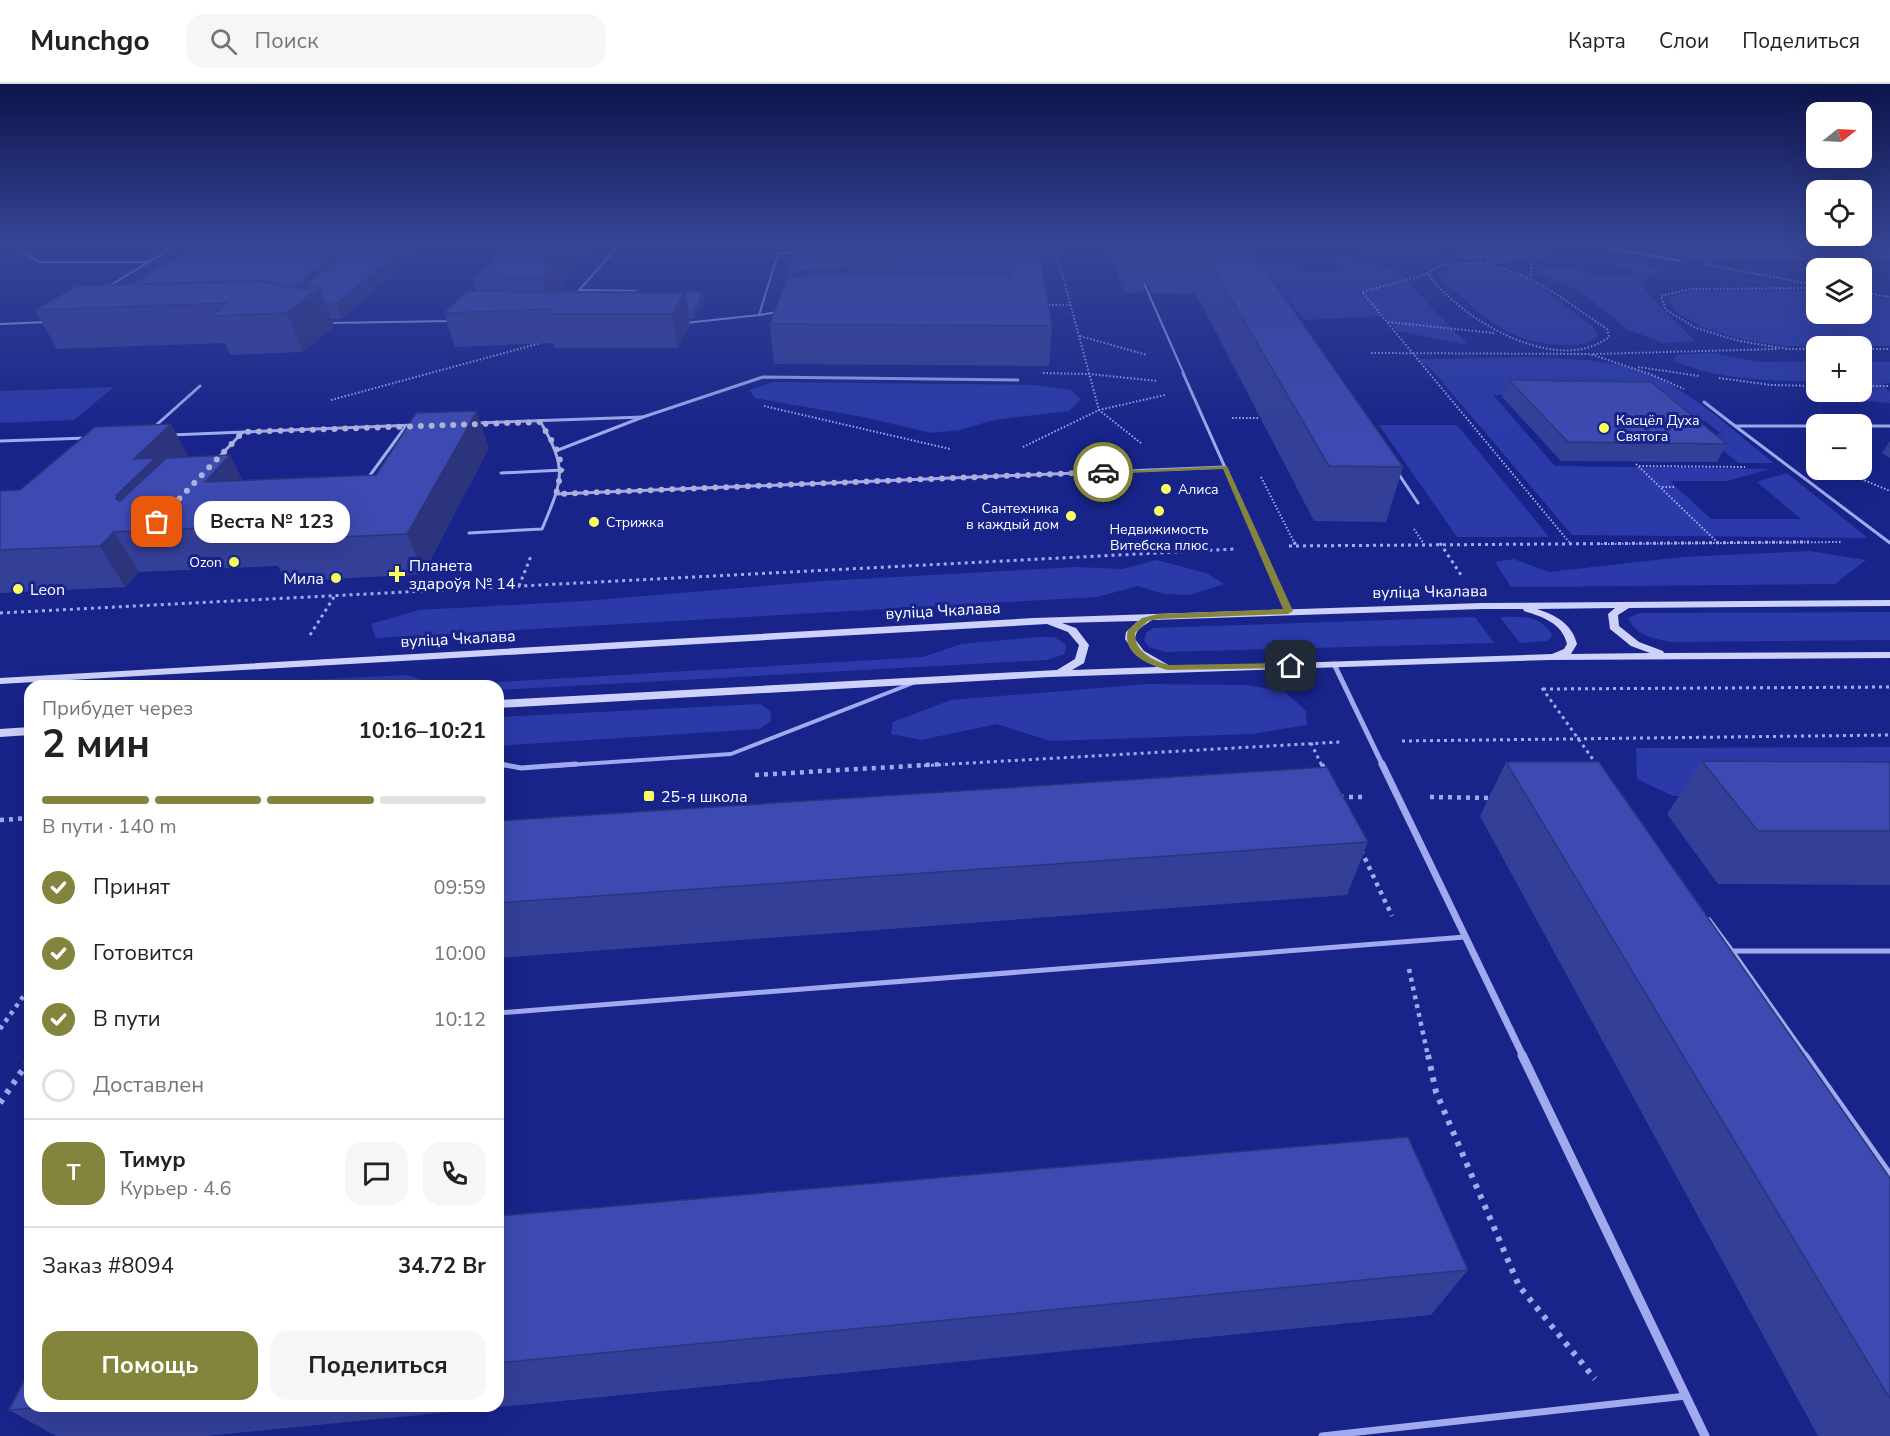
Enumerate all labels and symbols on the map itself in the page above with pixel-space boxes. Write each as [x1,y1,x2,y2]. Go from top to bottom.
north arrow [1806,102,1872,168]
place label: Касцёл Духа Святога [1616,411,1700,446]
marker: Касцёл Духа Святога [1597,421,1611,435]
courier [1073,442,1133,502]
place label: Алиса [1178,480,1219,499]
marker: Алиса [1159,482,1173,496]
pin [131,496,182,547]
place label: Сантехника в каждый дом [966,499,1059,534]
callout: Веста № 123 [193,501,349,543]
marker: Недвижимость Витебска плюс [1152,504,1166,518]
marker: Сантехника в каждый дом [1064,509,1078,523]
place label: Стрижка [606,513,664,532]
marker: Стрижка [587,515,601,529]
place label: Недвижимость Витебска плюс [1109,520,1209,555]
place label: Ozon [189,553,222,572]
marker: Ozon [227,555,241,569]
place label: Планета здароўя № 14 [409,555,516,595]
marker: Планета здароўя № 14 [390,567,404,581]
place label: Мила [283,568,324,590]
marker: Мила [329,571,343,585]
place label: Leon [30,579,65,601]
street label: вуліца Чкалава [1372,580,1488,604]
marker: Leon [11,582,25,596]
street label: вуліца Чкалава [885,597,1001,625]
street label: вуліца Чкалава [400,625,516,653]
pin [1265,640,1316,691]
place label: 25-я школа [661,786,748,808]
marker: 25-я школа [642,789,656,803]

